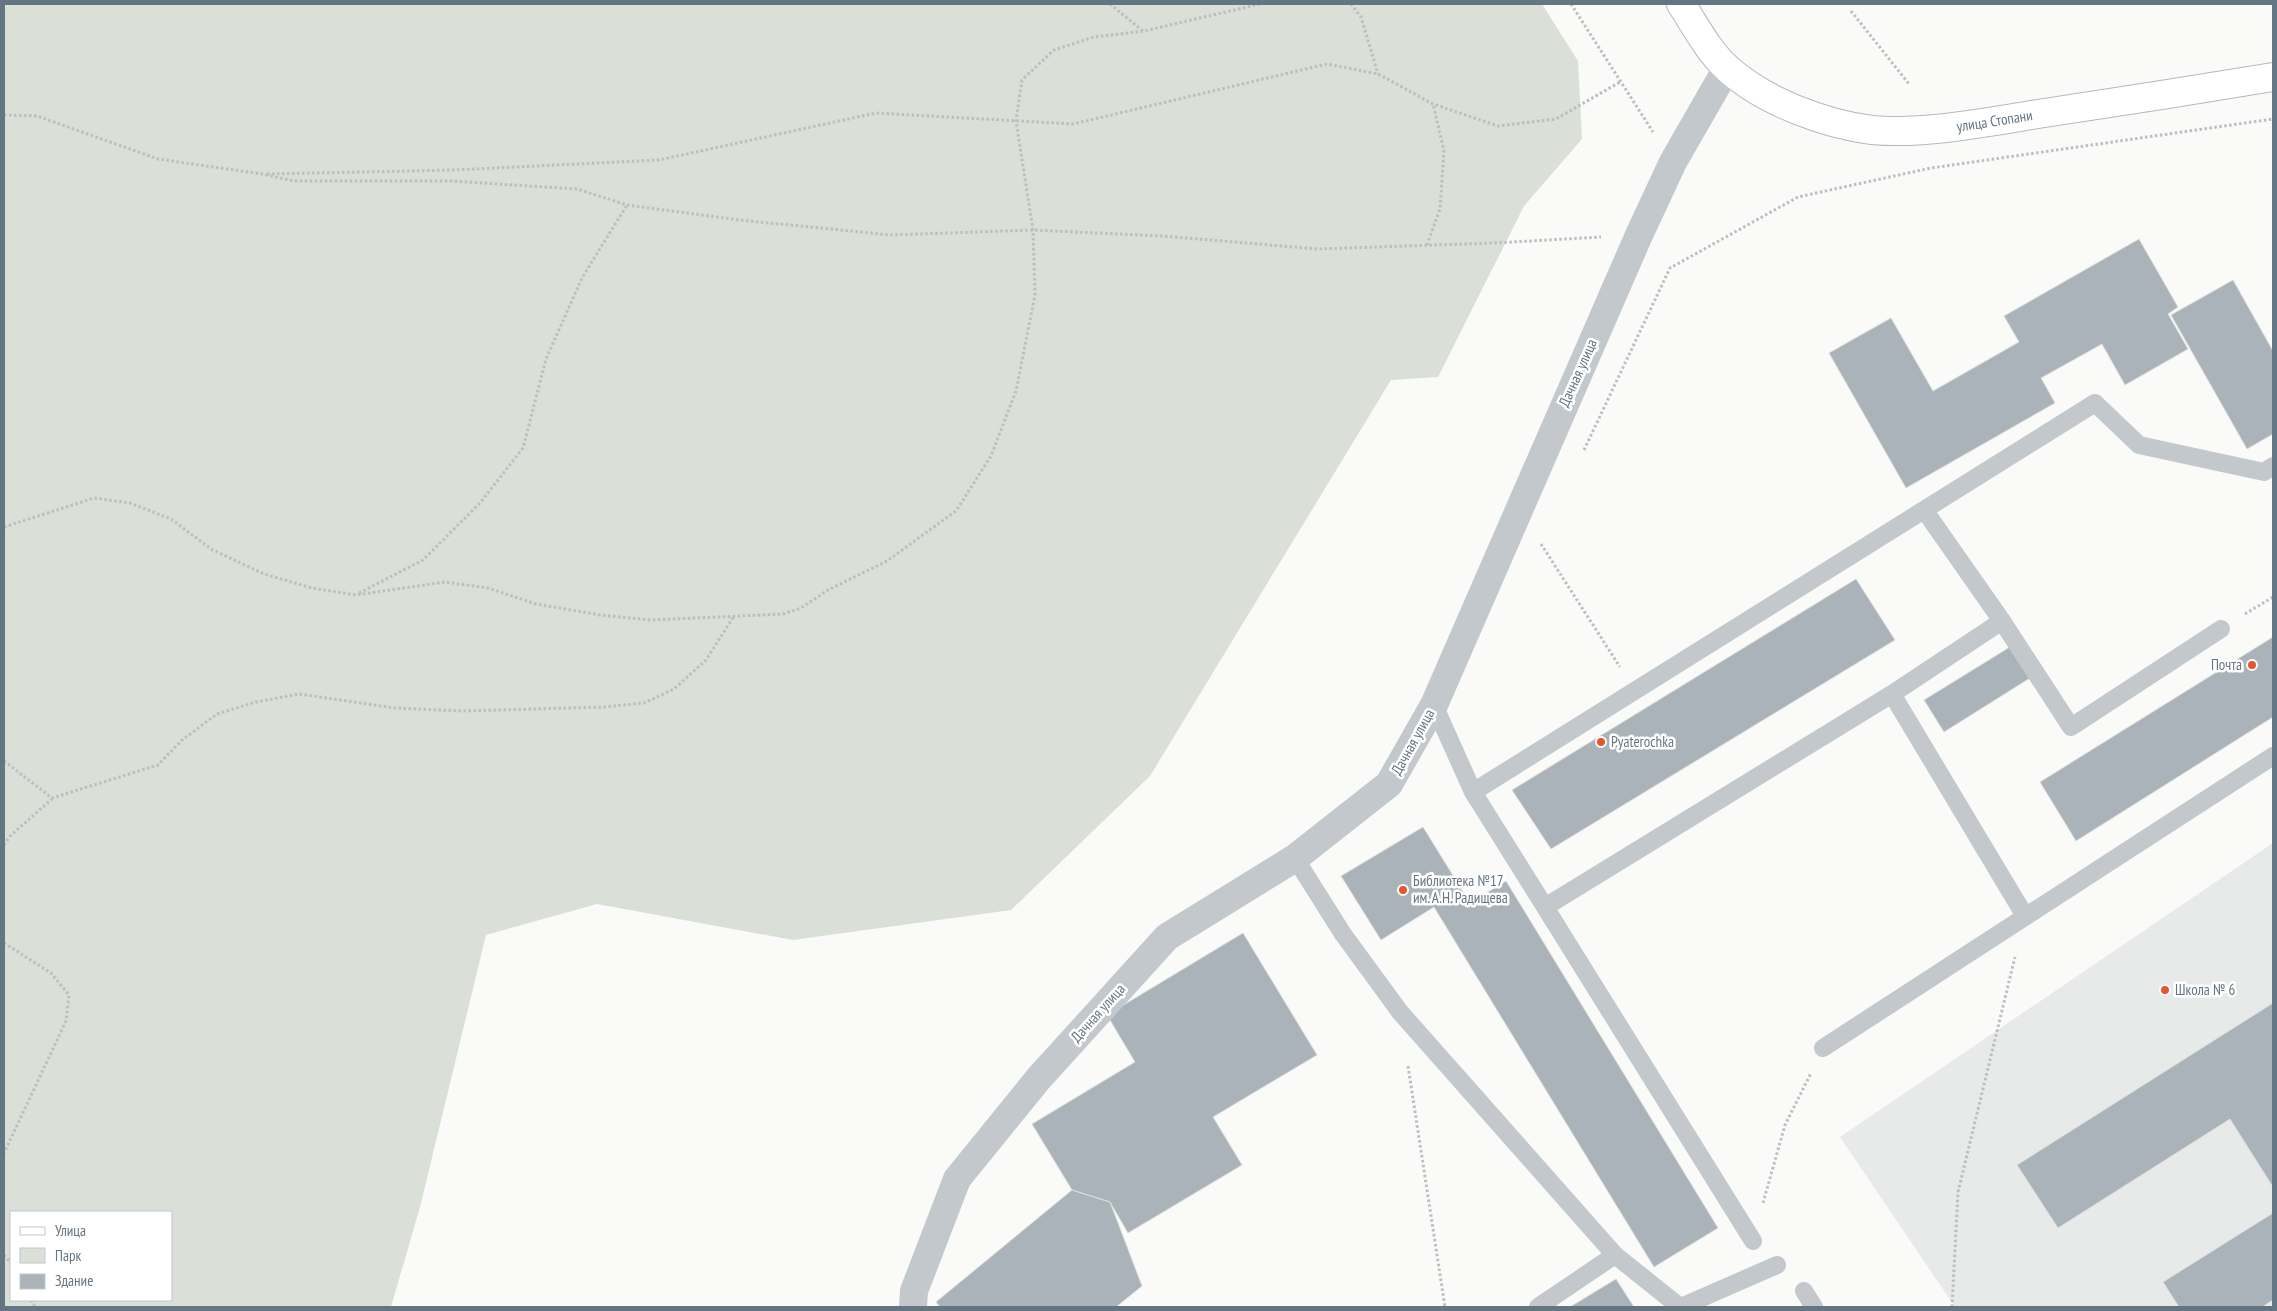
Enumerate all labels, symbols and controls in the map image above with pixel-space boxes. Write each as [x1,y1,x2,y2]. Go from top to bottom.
street label: улица Стопани [1955,105,2034,136]
street label: Дачная улица [1554,336,1601,410]
place label: Почта [2211,655,2242,674]
marker: Почта [2246,659,2258,671]
street label: Дачная улица [1387,706,1438,778]
place label: Pyaterochka [1611,732,1674,751]
marker: Pyaterochka [1595,736,1607,748]
place label: Библиотека №17 им. А.Н. Радищева [1413,871,1508,907]
marker: Библиотека №17 им. А.Н. Радищева [1397,884,1409,896]
street label: Дачная улица [1066,979,1129,1046]
place label: Школа № 6 [2175,980,2235,999]
marker: Школа № 6 [2159,984,2171,996]
legend [10,1211,172,1301]
text: Улица [55,1221,86,1240]
text: Парк [55,1246,81,1265]
text: Здание [55,1271,93,1290]

